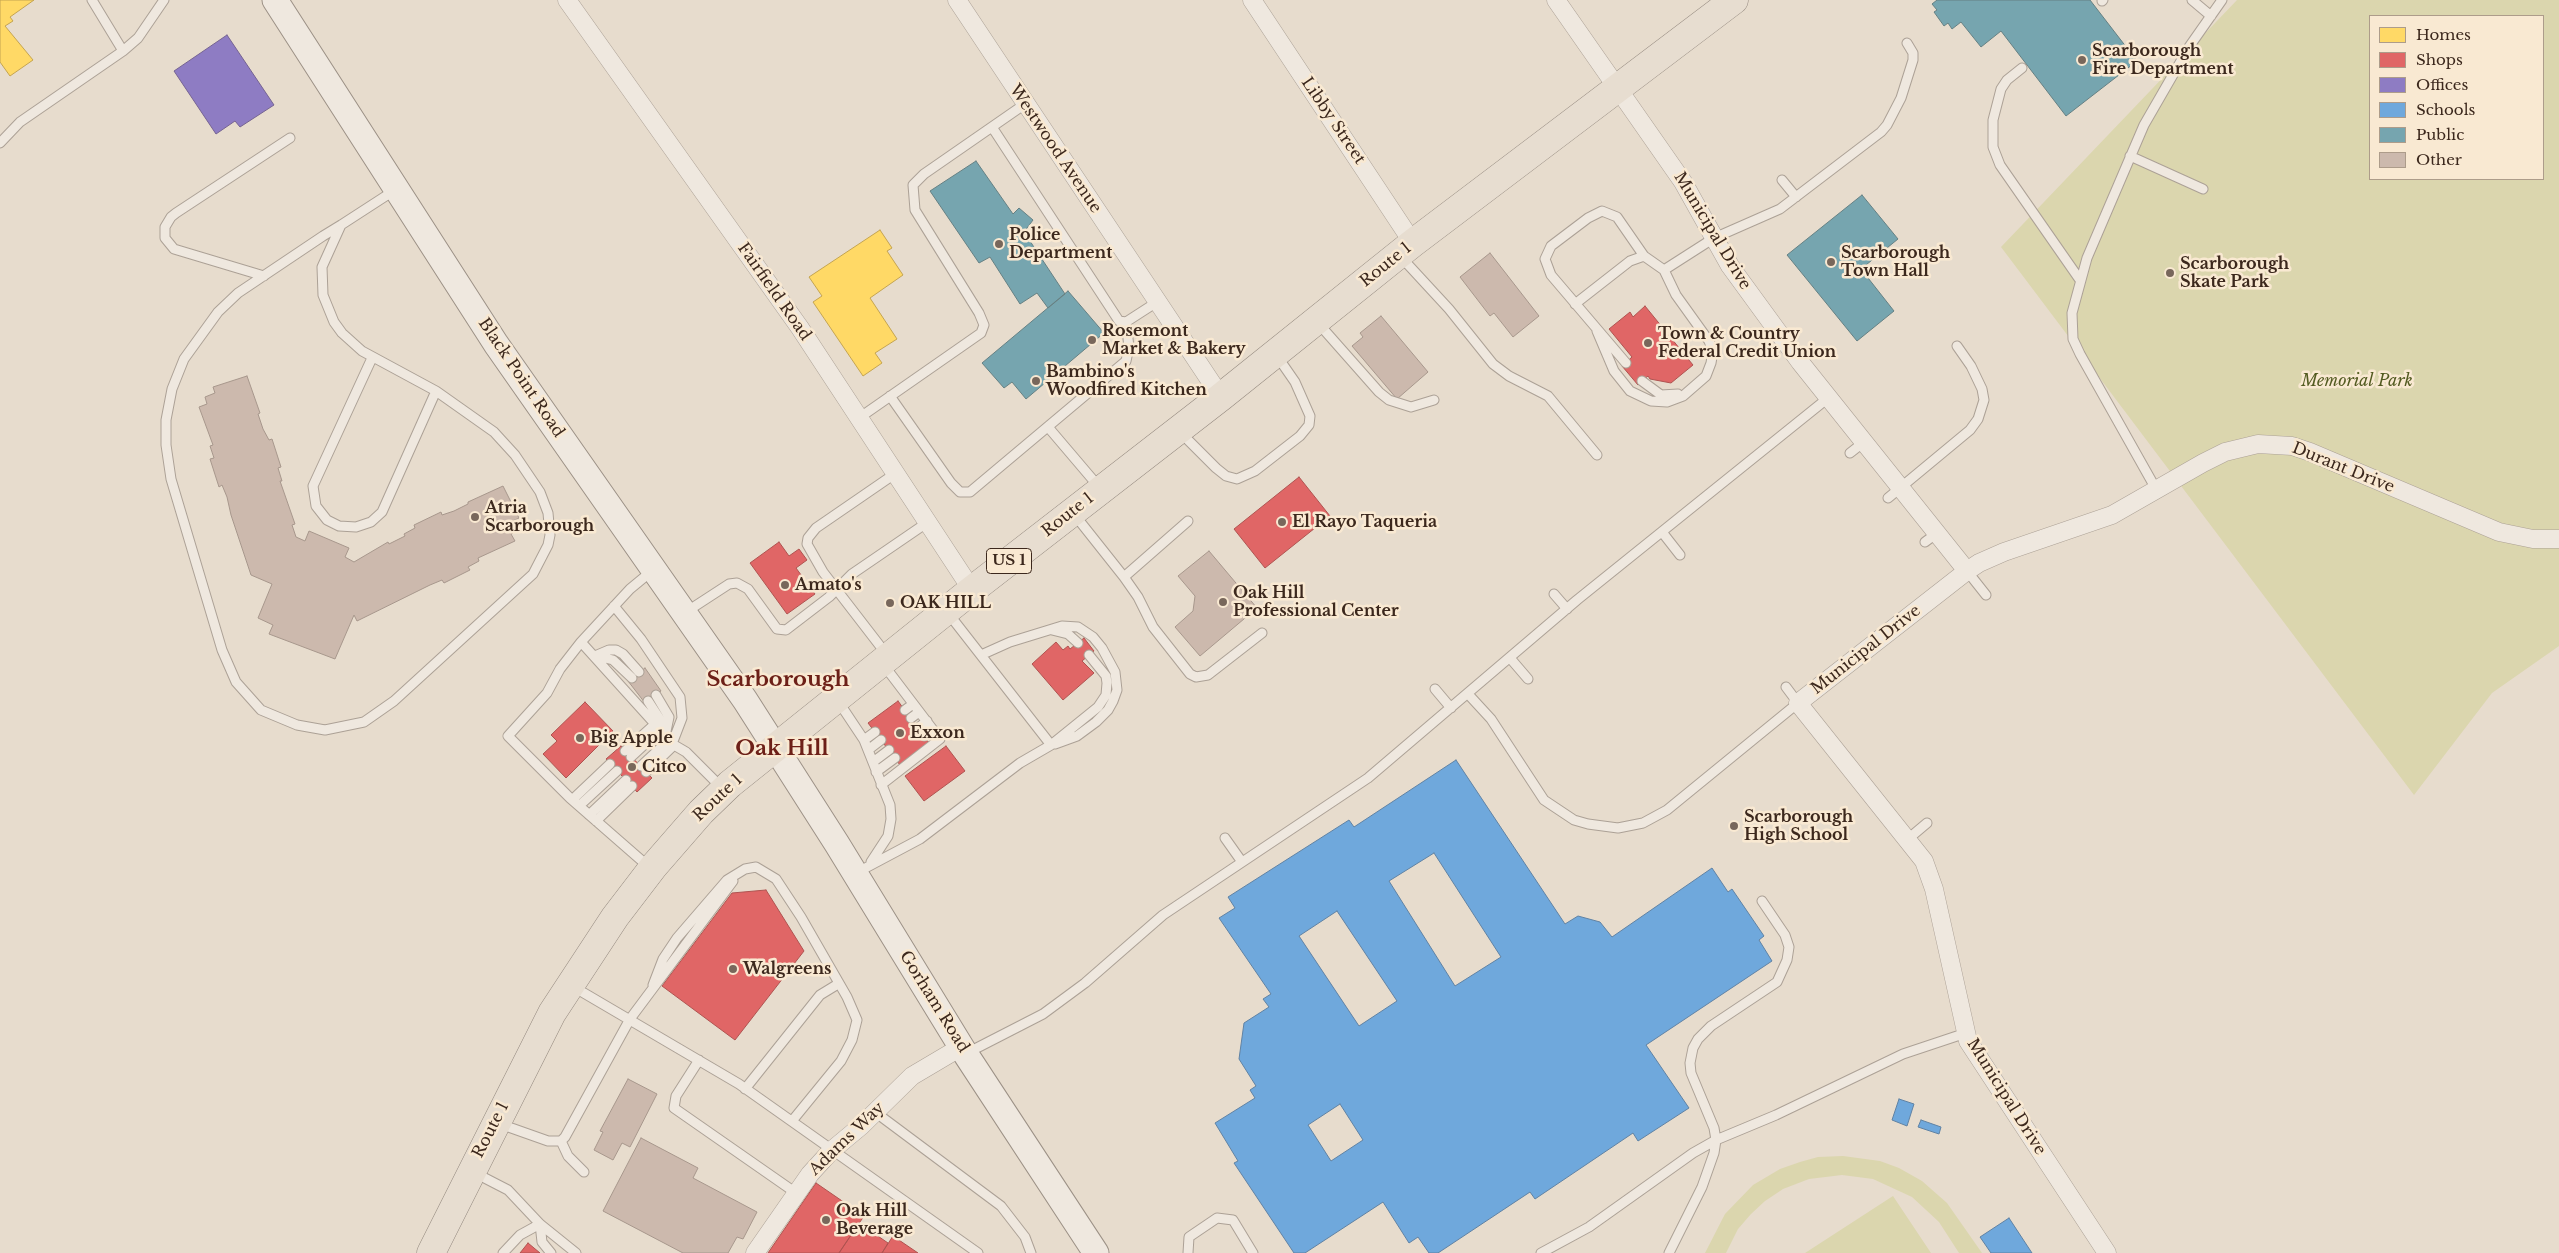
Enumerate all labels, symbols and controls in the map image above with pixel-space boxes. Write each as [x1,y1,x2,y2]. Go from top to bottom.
legend [2369,15,2544,180]
text: Homes [2416,25,2471,44]
place label: Scarborough Fire Department [2092,41,2234,79]
text: Shops [2416,50,2463,69]
marker: Scarborough Fire Department [2076,54,2088,66]
street label: Libby Street [1297,74,1369,168]
text: Offices [2416,75,2468,94]
street label: Westwood Avenue [1005,81,1105,217]
text: Schools [2416,100,2475,119]
text: Public [2416,125,2464,144]
text: Other [2416,150,2462,169]
street label: Municipal Drive [1669,169,1755,293]
place label: Police Department [1009,225,1112,263]
marker: Police Department [993,238,1005,250]
street label: Route 1 [1356,238,1416,292]
street label: Fairfield Road [733,239,815,345]
place label: Scarborough Town Hall [1841,243,1950,281]
place label: Scarborough Skate Park [2180,254,2289,292]
marker: Scarborough Town Hall [1825,256,1837,268]
marker: Scarborough Skate Park [2164,267,2176,279]
street label: Black Point Road [474,315,568,441]
place label: Rosemont Market & Bakery [1102,321,1246,359]
place label: Town & Country Federal Credit Union [1658,324,1836,362]
marker: Rosemont Market & Bakery [1086,334,1098,346]
marker: Town & Country Federal Credit Union [1642,337,1654,349]
place label: Bambino's Woodfired Kitchen [1046,362,1207,400]
park label: Memorial Park [2301,371,2413,391]
marker: Bambino's Woodfired Kitchen [1030,375,1042,387]
street label: Durant Drive [2289,439,2397,497]
street label: Route 1 [1038,489,1098,541]
place label: Atria Scarborough [485,498,594,536]
marker: Atria Scarborough [469,511,481,523]
place label: El Rayo Taqueria [1292,512,1437,532]
marker: El Rayo Taqueria [1276,516,1288,528]
road number: US 1 [986,548,1032,574]
place label: Amato's [795,575,862,595]
marker: Amato's [779,579,791,591]
place label: Oak Hill Professional Center [1233,583,1399,621]
place label: OAK HILL [900,593,991,613]
marker: Oak Hill Professional Center [1217,596,1229,608]
marker: OAK HILL [884,597,896,609]
street label: Municipal Drive [1807,601,1925,699]
district label: Scarborough [706,667,850,693]
place label: Exxon [910,723,965,743]
marker: Exxon [894,727,906,739]
place label: Big Apple [590,728,673,748]
marker: Big Apple [574,732,586,744]
district label: Oak Hill [735,736,829,762]
place label: Citco [642,757,687,777]
marker: Citco [626,761,638,773]
street label: Route 1 [689,770,747,826]
place label: Scarborough High School [1744,807,1853,845]
marker: Scarborough High School [1728,820,1740,832]
street label: Gorham Road [895,948,973,1056]
place label: Walgreens [743,959,832,979]
marker: Walgreens [727,963,739,975]
street label: Municipal Drive [1962,1035,2050,1159]
street label: Adams Way [805,1098,889,1180]
street label: Route 1 [469,1099,513,1161]
place label: Oak Hill Beverage [836,1201,913,1239]
marker: Oak Hill Beverage [820,1214,832,1226]

